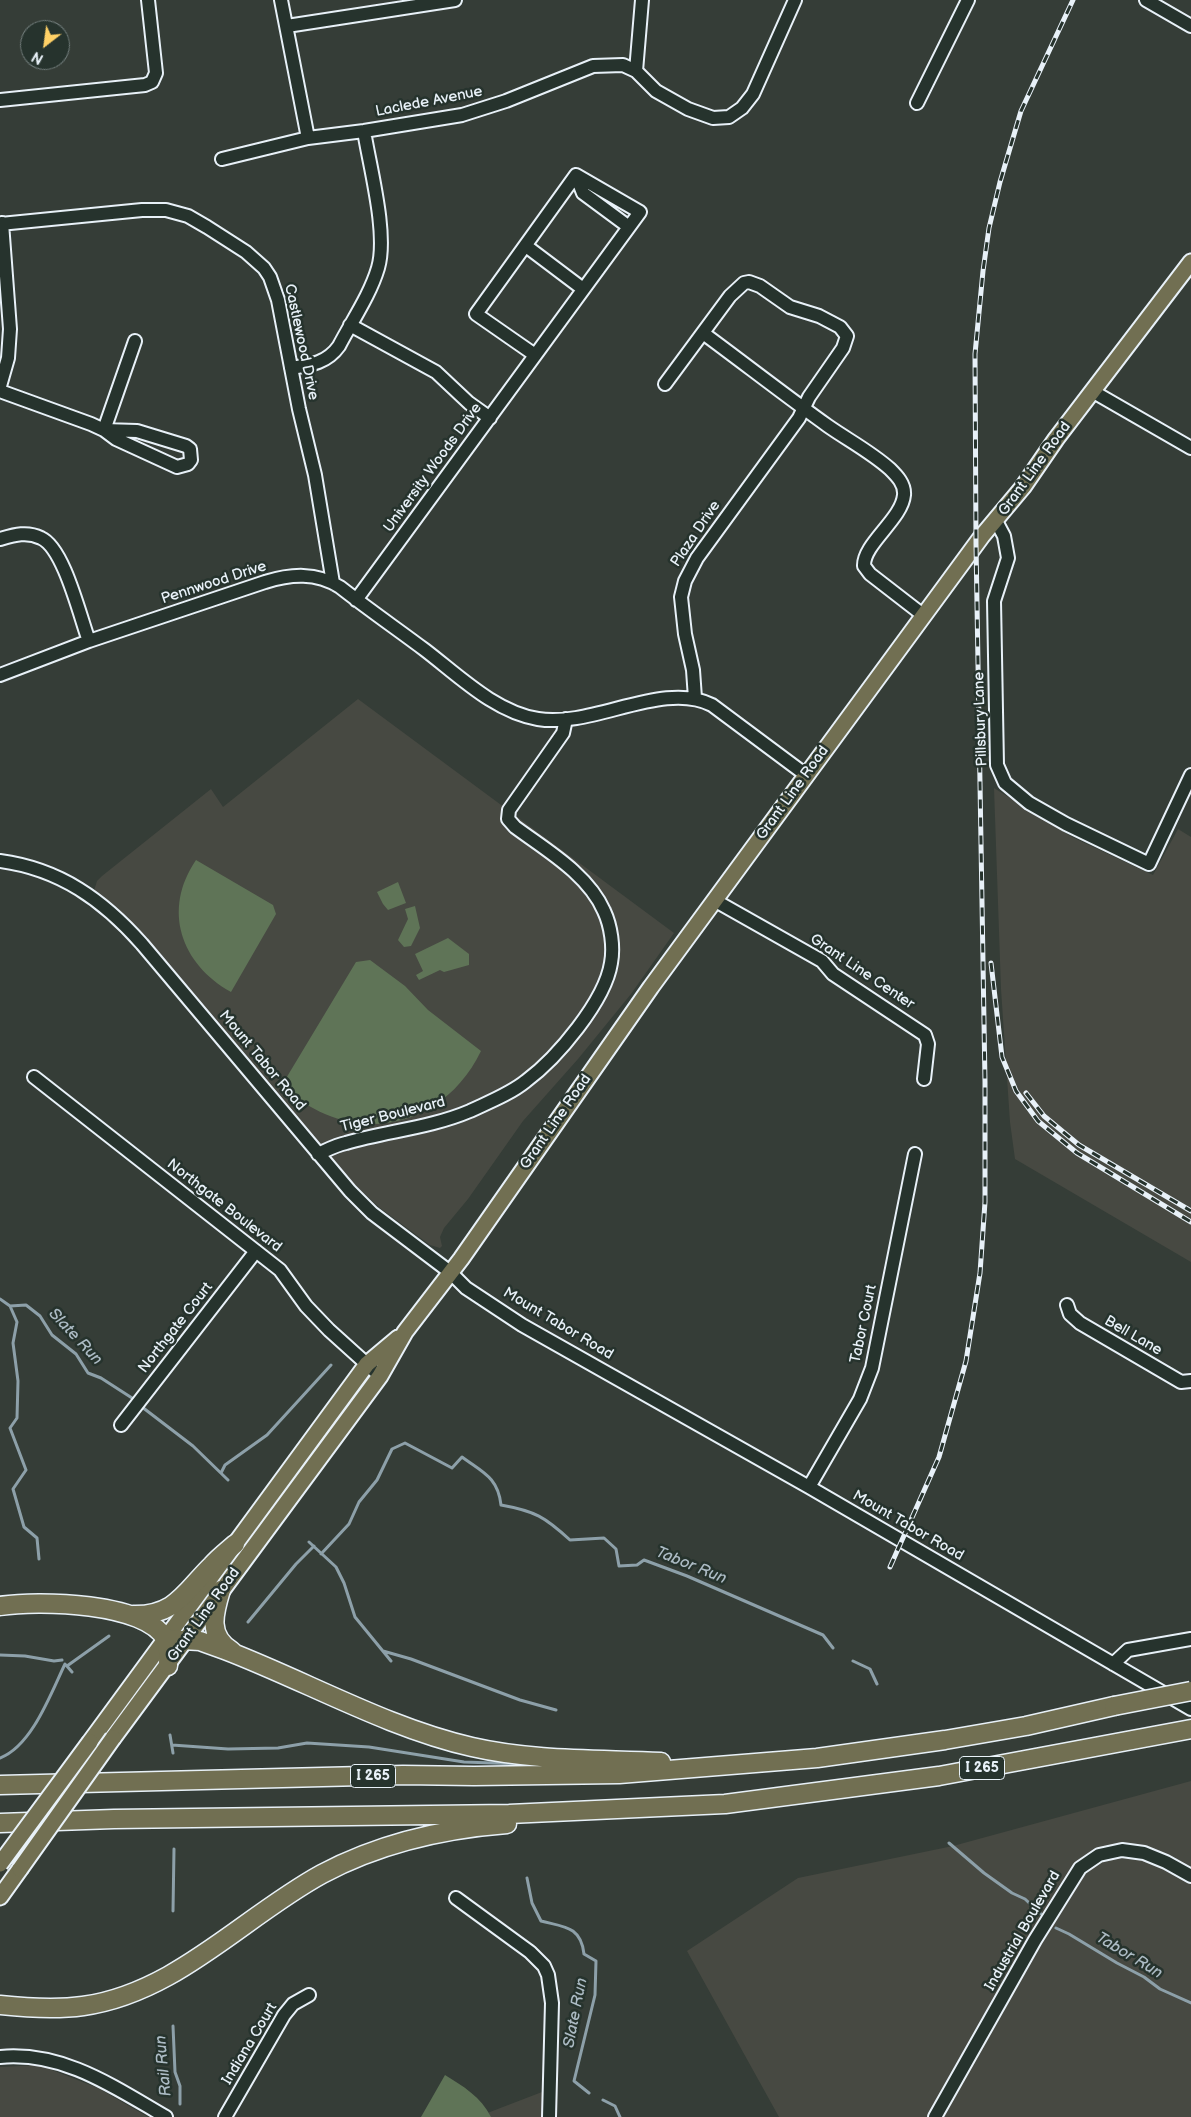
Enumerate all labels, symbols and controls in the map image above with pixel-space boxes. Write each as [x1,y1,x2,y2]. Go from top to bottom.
north arrow [20,20,70,70]
text: N [29,48,47,68]
street label: Laclede Avenue [374,83,484,121]
street label: Castlewood Drive [280,282,322,402]
street label: University Woods Drive [380,400,486,536]
street label: Grant Line Road [995,418,1075,520]
street label: Plaza Drive [667,497,725,571]
street label: Pennwood Drive [159,558,269,608]
street label: Pillsbury Lane [970,671,992,767]
street label: Grant Line Road [753,742,833,844]
street label: Grant Line Center [806,930,918,1014]
street label: Mount Tabor Road [215,1007,309,1115]
street label: Grant Line Road [517,1071,595,1173]
street label: Tiger Boulevard [339,1093,447,1137]
street label: Northgate Boulevard [163,1156,285,1256]
street label: Northgate Court [135,1279,217,1377]
street label: Tabor Court [847,1283,881,1365]
street label: Mount Tabor Road [500,1284,616,1364]
water label: Slate Run [44,1305,106,1369]
street label: Bell Lane [1101,1312,1165,1360]
street label: Mount Tabor Road [849,1487,967,1565]
water label: Tabor Run [653,1543,729,1589]
street label: Grant Line Road [164,1564,244,1666]
road number: I 265 [960,1756,1004,1780]
road number: I 265 [350,1764,396,1788]
street label: Industrial Boulevard [981,1868,1065,1994]
water label: Tabor Run [1092,1929,1166,1983]
water label: Slate Run [560,1977,592,2049]
street label: Indiana Court [219,2000,281,2088]
water label: Rail Run [152,2035,176,2097]

